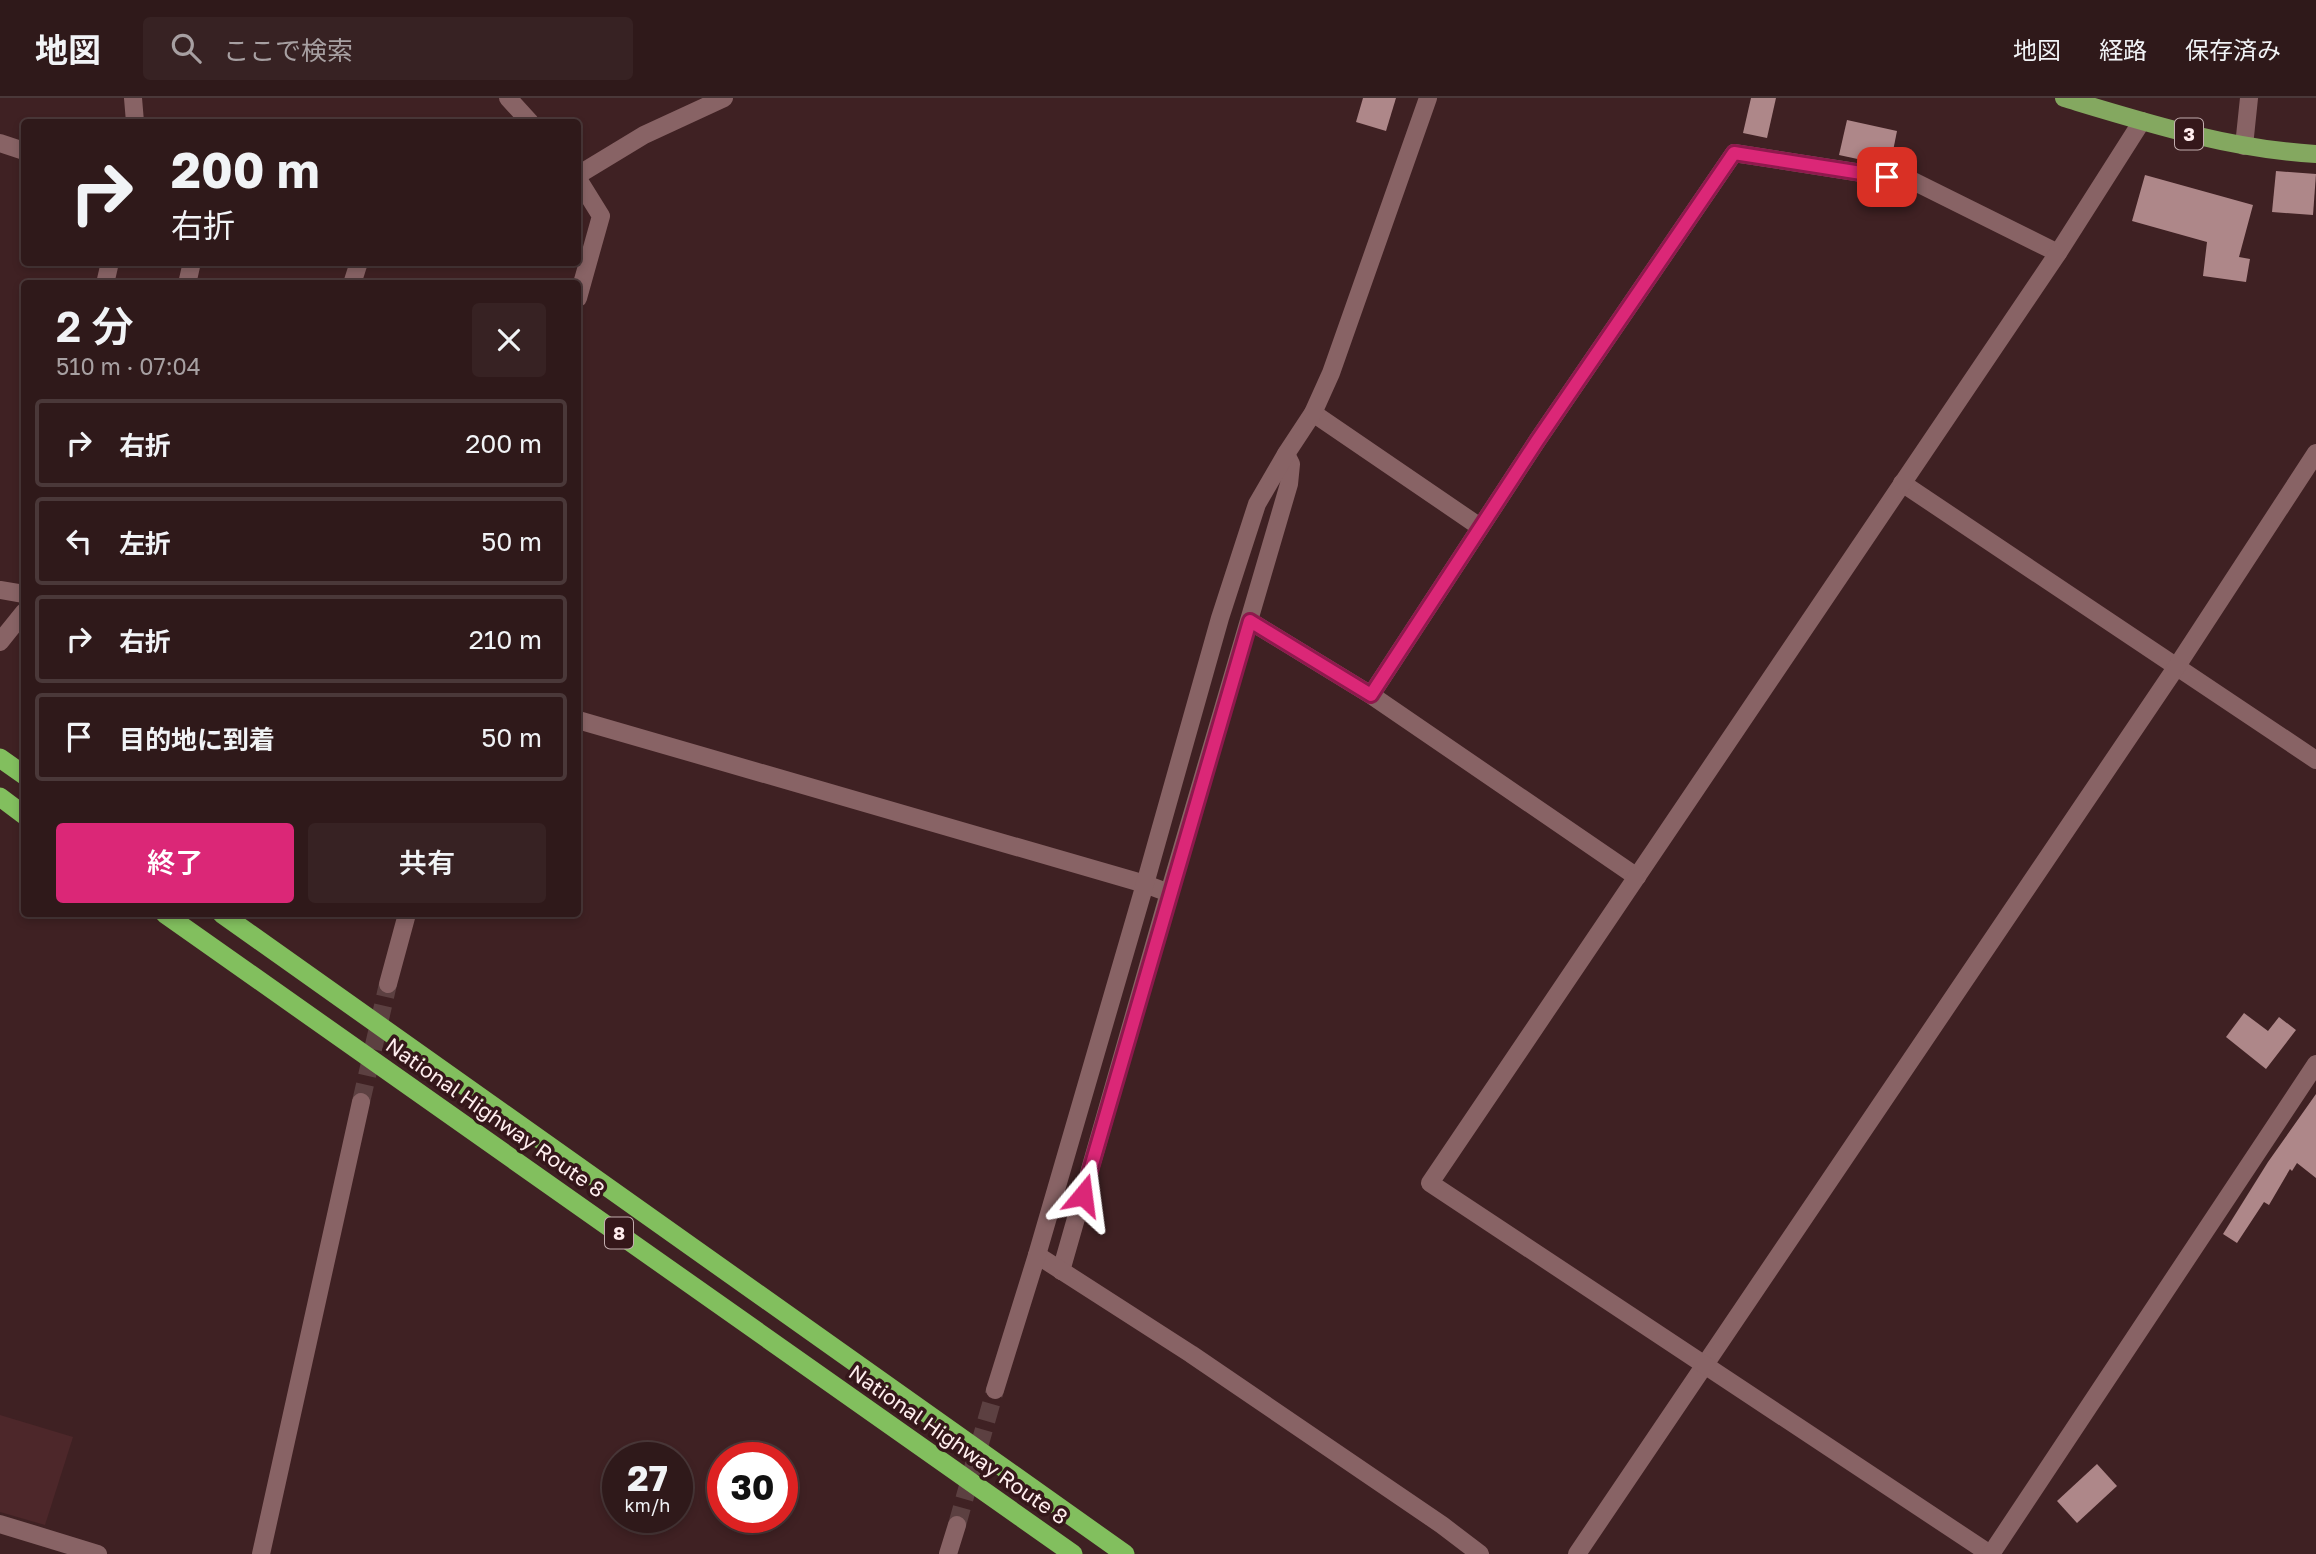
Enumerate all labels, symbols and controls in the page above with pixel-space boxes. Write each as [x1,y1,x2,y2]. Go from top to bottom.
search box [143,17,633,80]
icon: search [167,29,205,67]
text: 地図 [35,30,101,69]
text: ここで検索 [223,35,353,66]
text: 地図 [2013,35,2061,64]
text: 経路 [2099,35,2147,64]
text: 保存済み [2185,35,2281,64]
road number: 3 [2175,118,2203,150]
text: 200 m [171,140,320,199]
icon: right [56,147,147,238]
pin [1857,147,1917,207]
icon: arrive [1868,158,1906,196]
text: 右折 [171,206,235,244]
text: 2 分 [56,301,134,351]
button: close [472,303,546,377]
text: 510 m · 07:04 [56,352,201,380]
icon: right [60,424,98,462]
text: 200 m [465,428,542,459]
text: 右折 [119,430,171,461]
icon: left [60,522,98,560]
text: 50 m [481,526,542,557]
text: 左折 [119,528,171,559]
icon: right [60,620,98,658]
text: 210 m [469,624,542,655]
text: 右折 [119,626,171,657]
icon: arrive [60,718,98,756]
text: 50 m [481,722,542,753]
text: 目的地に到着 [119,724,275,755]
button: 終了 [56,823,294,903]
button: 共有 [308,823,546,903]
street label: National Highway Route 8 [381,1032,610,1203]
position arrow [1046,1158,1120,1232]
road number: 8 [605,1218,633,1248]
street label: National Highway Route 8 [844,1359,1073,1530]
speed limit sign: 30 [707,1442,798,1533]
text: 27 [627,1457,668,1499]
text: km/h [625,1494,670,1516]

